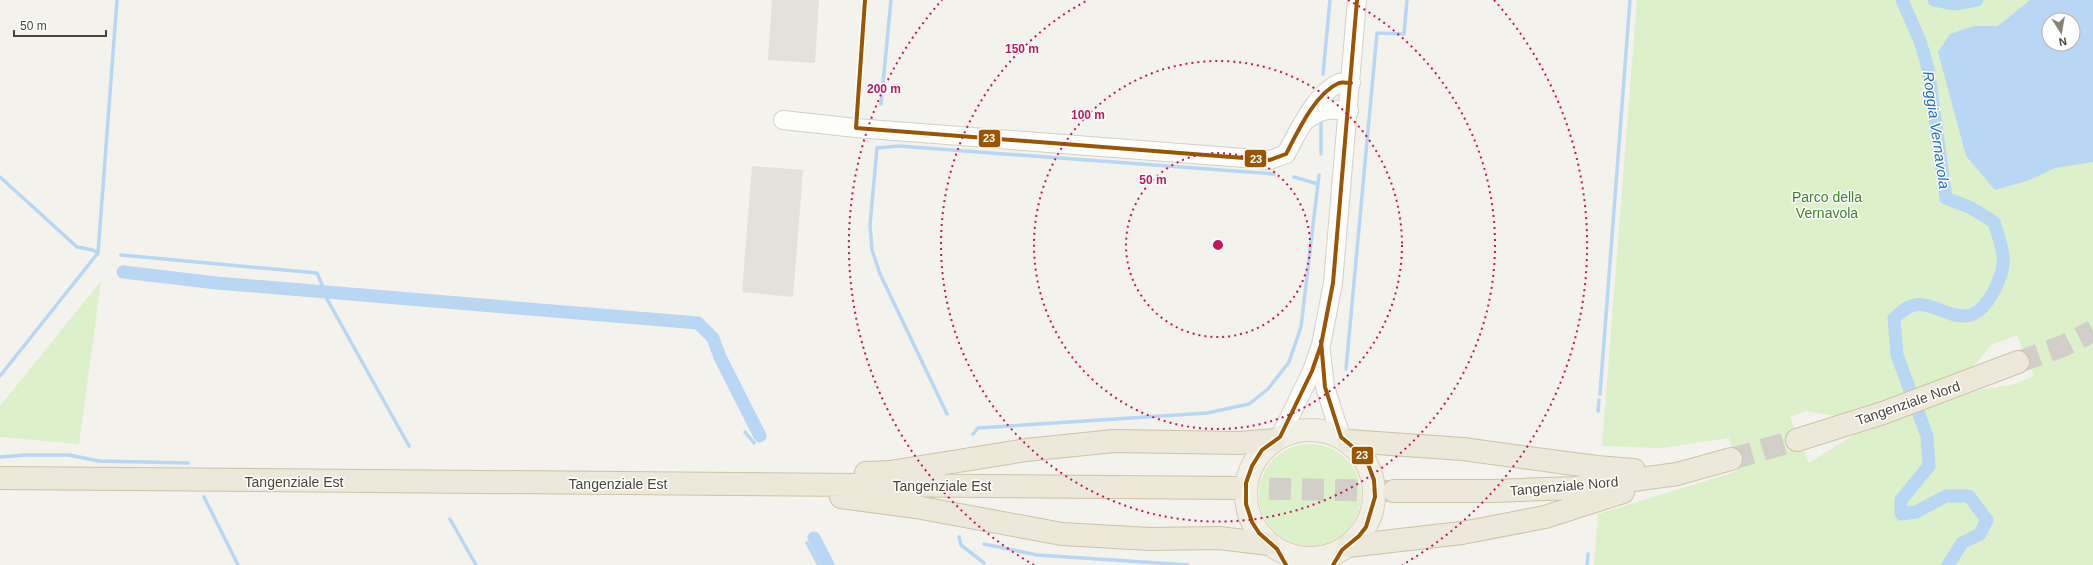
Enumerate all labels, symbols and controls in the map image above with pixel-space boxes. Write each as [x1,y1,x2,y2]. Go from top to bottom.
scale bar [14,12,106,38]
north arrow [2041,12,2081,52]
text: 50 m [20,19,47,33]
text: N [2058,35,2068,48]
text: 150 m [1005,42,1039,56]
water label: Roggia Vernavola [1920,70,1953,190]
text: 200 m [867,82,901,96]
text: 100 m [1071,108,1105,122]
line badge: 23 [978,129,1001,148]
text: 23 [983,132,995,144]
line badge: 23 [1244,149,1267,168]
text: 23 [1250,153,1262,165]
text: 50 m [1139,173,1167,187]
park label: Parco della Vernavola [1792,189,1862,221]
centre of rings [1211,238,1225,252]
street label: Tangenziale Nord [1854,378,1962,428]
line badge: 23 [1351,446,1374,465]
text: 23 [1356,449,1368,461]
street label: Tangenziale Nord [1509,473,1619,499]
street label: Tangenziale Est [245,474,344,490]
street label: Tangenziale Est [569,476,668,492]
street label: Tangenziale Est [893,478,992,494]

